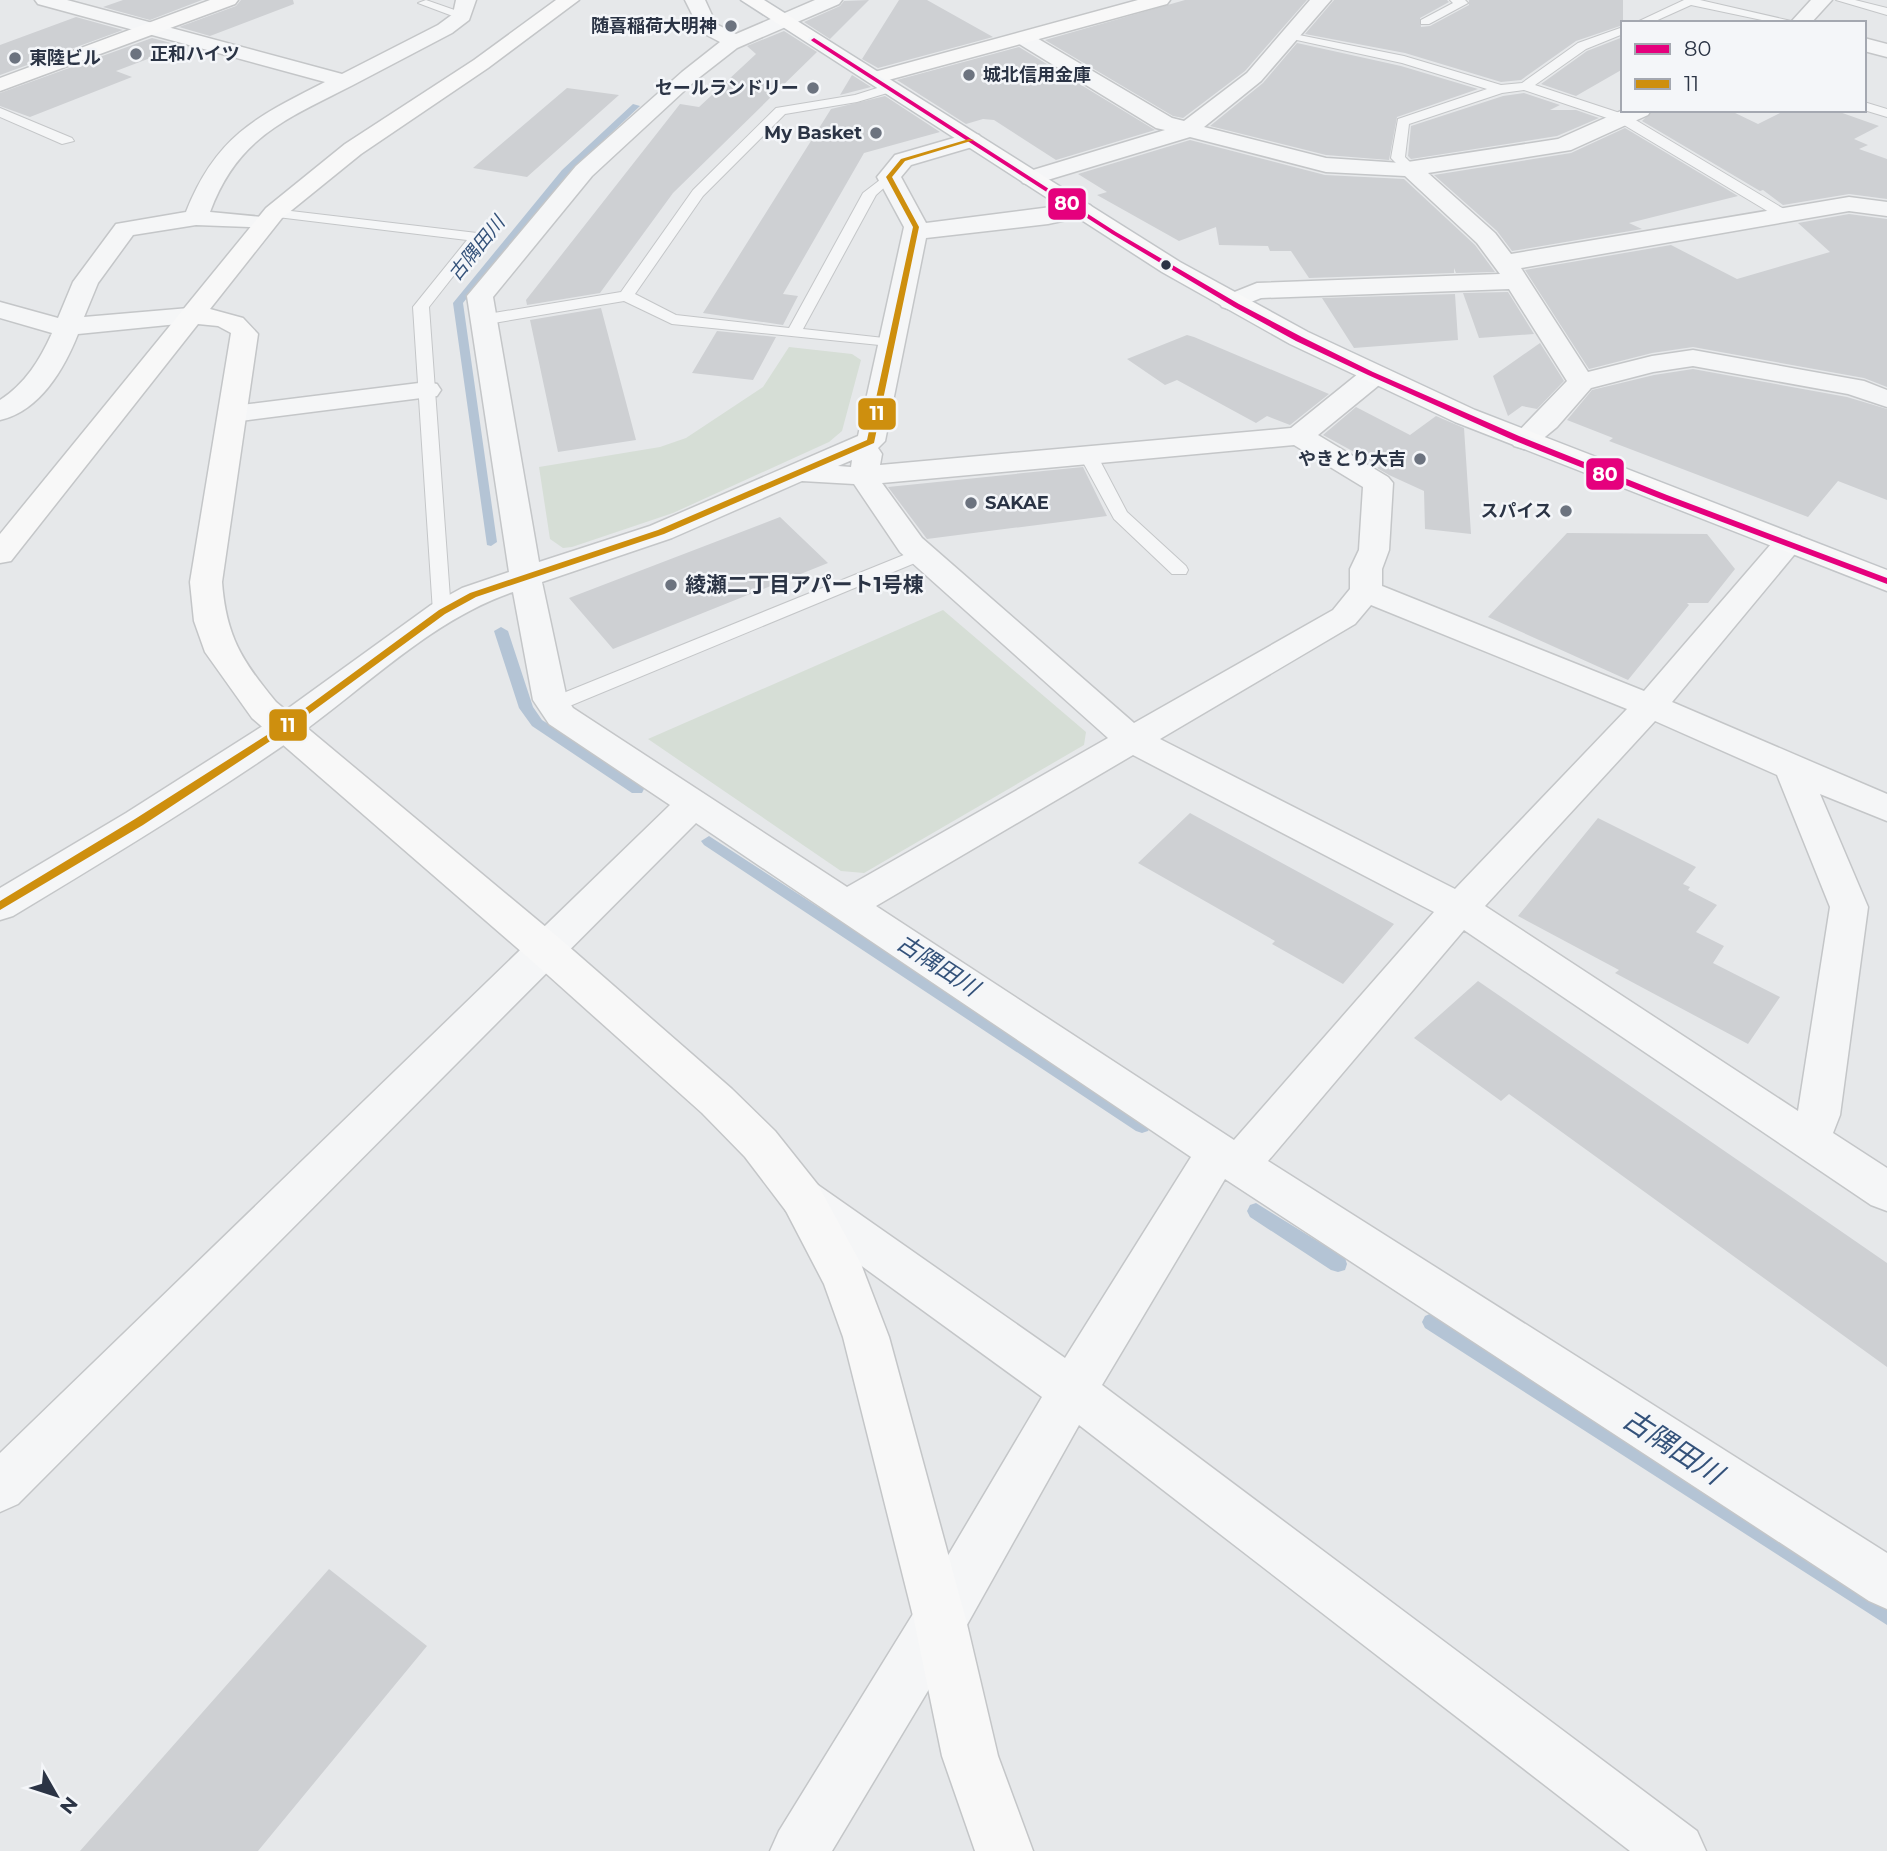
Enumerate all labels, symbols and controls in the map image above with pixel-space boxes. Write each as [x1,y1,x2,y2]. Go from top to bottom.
place label: 随喜稲荷大明神 [591,15,717,37]
marker: 随喜稲荷大明神 [723,18,739,34]
legend [1621,21,1866,112]
text: 80 [1684,36,1711,61]
place label: 正和ハイツ [150,43,240,65]
marker: 正和ハイツ [128,46,144,62]
place label: 東陸ビル [29,47,101,69]
marker: 東陸ビル [7,50,23,66]
place label: 城北信用金庫 [983,64,1091,86]
marker: 城北信用金庫 [961,67,977,83]
text: 11 [1684,71,1699,96]
place label: セールランドリー [655,77,799,99]
marker: セールランドリー [805,80,821,96]
place label: My Basket [764,122,862,144]
marker: My Basket [868,125,884,141]
line badge: 80 [1047,187,1087,221]
text: 80 [1054,192,1080,215]
water label: 古隅田川 [444,210,510,285]
unlabelled marker [1159,258,1173,272]
line badge: 11 [857,397,897,431]
text: 11 [870,402,884,425]
place label: やきとり大吉 [1298,448,1406,470]
marker: やきとり大吉 [1412,451,1428,467]
line badge: 80 [1585,457,1625,491]
text: 80 [1592,463,1618,486]
place label: SAKAE [985,492,1049,514]
marker: SAKAE [963,495,979,511]
place label: スパイス [1481,500,1552,522]
marker: スパイス [1558,503,1574,519]
place label: 綾瀬二丁目アパート1号棟 [685,572,924,597]
marker: 綾瀬二丁目アパート1号棟 [663,577,679,593]
line badge: 11 [268,708,308,742]
text: 11 [281,714,295,737]
water label: 古隅田川 [892,928,987,1003]
water label: 古隅田川 [1617,1401,1732,1492]
north arrow [21,1760,91,1830]
text: N [55,1792,83,1819]

